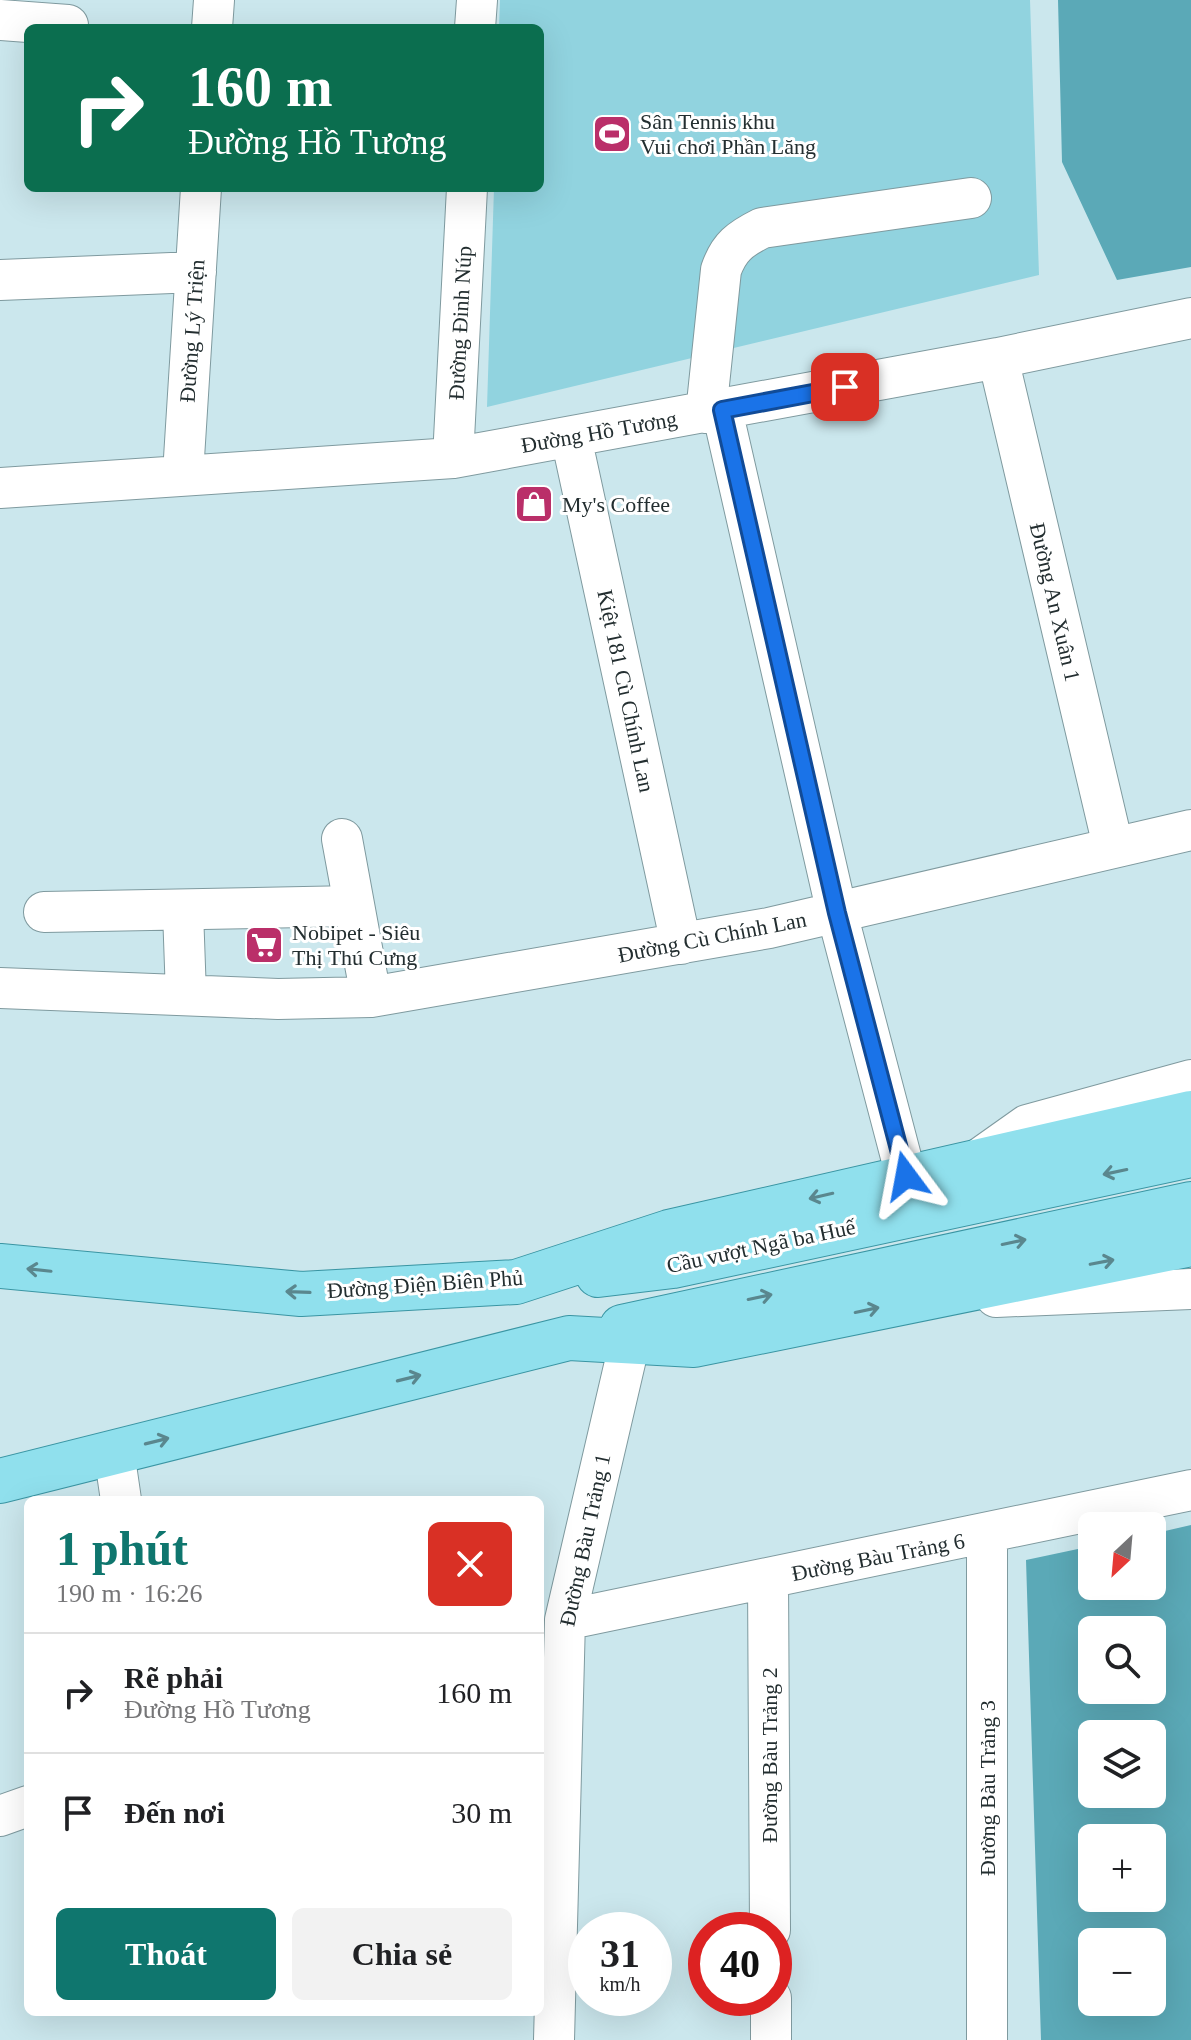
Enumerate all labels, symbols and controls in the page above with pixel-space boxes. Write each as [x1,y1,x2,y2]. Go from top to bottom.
icon: right [56,56,160,160]
text: 160 m [188,56,333,118]
place label: Sân Tennis khu Vui chơi Phần Lăng [640,109,816,159]
sports icon: Sân Tennis khu Vui chơi Phần Lăng [591,113,633,155]
text: Đường Hồ Tương [188,122,446,162]
street label: Đường Đinh Núp [443,245,477,401]
street label: Đường Lý Triện [175,259,209,403]
pin [811,353,879,421]
icon: arrive [823,365,867,409]
street label: Đường Hồ Tương [519,406,679,458]
shop icon: My's Coffee [513,483,555,525]
place label: My's Coffee [562,492,670,517]
street label: Đường An Xuân 1 [1025,520,1085,684]
street label: Kiệt 181 Cù Chính Lan [592,587,660,795]
street label: Đường Cù Chính Lan [616,906,808,968]
place label: Nobipet - Siêu Thị Thú Cưng [292,920,420,970]
supermarket icon: Nobipet - Siêu Thị Thú Cưng [243,924,285,966]
position arrow [864,1134,948,1218]
one-way arrow [1102,1165,1128,1180]
one-way arrow [809,1189,835,1204]
street label: Cầu vượt Ngã ba Huế [664,1214,859,1278]
one-way arrow [1001,1234,1026,1249]
one-way arrow [1089,1254,1115,1269]
one-way arrow [26,1263,53,1278]
street label: Đường Điện Biên Phủ [326,1265,524,1303]
one-way arrow [285,1285,312,1300]
one-way arrow [747,1289,772,1304]
one-way arrow [854,1302,879,1317]
one-way arrow [396,1370,422,1385]
one-way arrow [144,1433,169,1448]
street label: Đường Bàu Trảng 1 [555,1451,615,1629]
north arrow [1078,1512,1166,1600]
map controls [1078,1512,1166,2016]
text: 1 phút [56,1522,188,1575]
button: close [428,1522,512,1606]
street label: Đường Bàu Trảng 6 [789,1528,967,1586]
text: 190 m · 16:26 [56,1579,203,1608]
button: search [1078,1616,1166,1704]
text: Rẽ phải [124,1661,223,1694]
street label: Đường Bàu Trảng 2 [757,1667,782,1843]
icon: right [56,1671,100,1715]
text: 160 m [436,1676,512,1709]
text: Đường Hồ Tương [124,1695,311,1724]
street label: Đường Bàu Trảng 3 [975,1700,1000,1876]
button: layers [1078,1720,1166,1808]
icon: arrive [56,1791,100,1835]
text: Đến nơi [124,1796,225,1829]
text: 30 m [451,1796,512,1829]
button: + [1078,1824,1166,1912]
button: Thoát [56,1908,276,2000]
button: Chia sẻ [292,1908,512,2000]
speed limit sign: 40 [688,1912,792,2016]
button: − [1078,1928,1166,2016]
text: 31 [600,1931,640,1976]
text: km/h [599,1973,641,1995]

